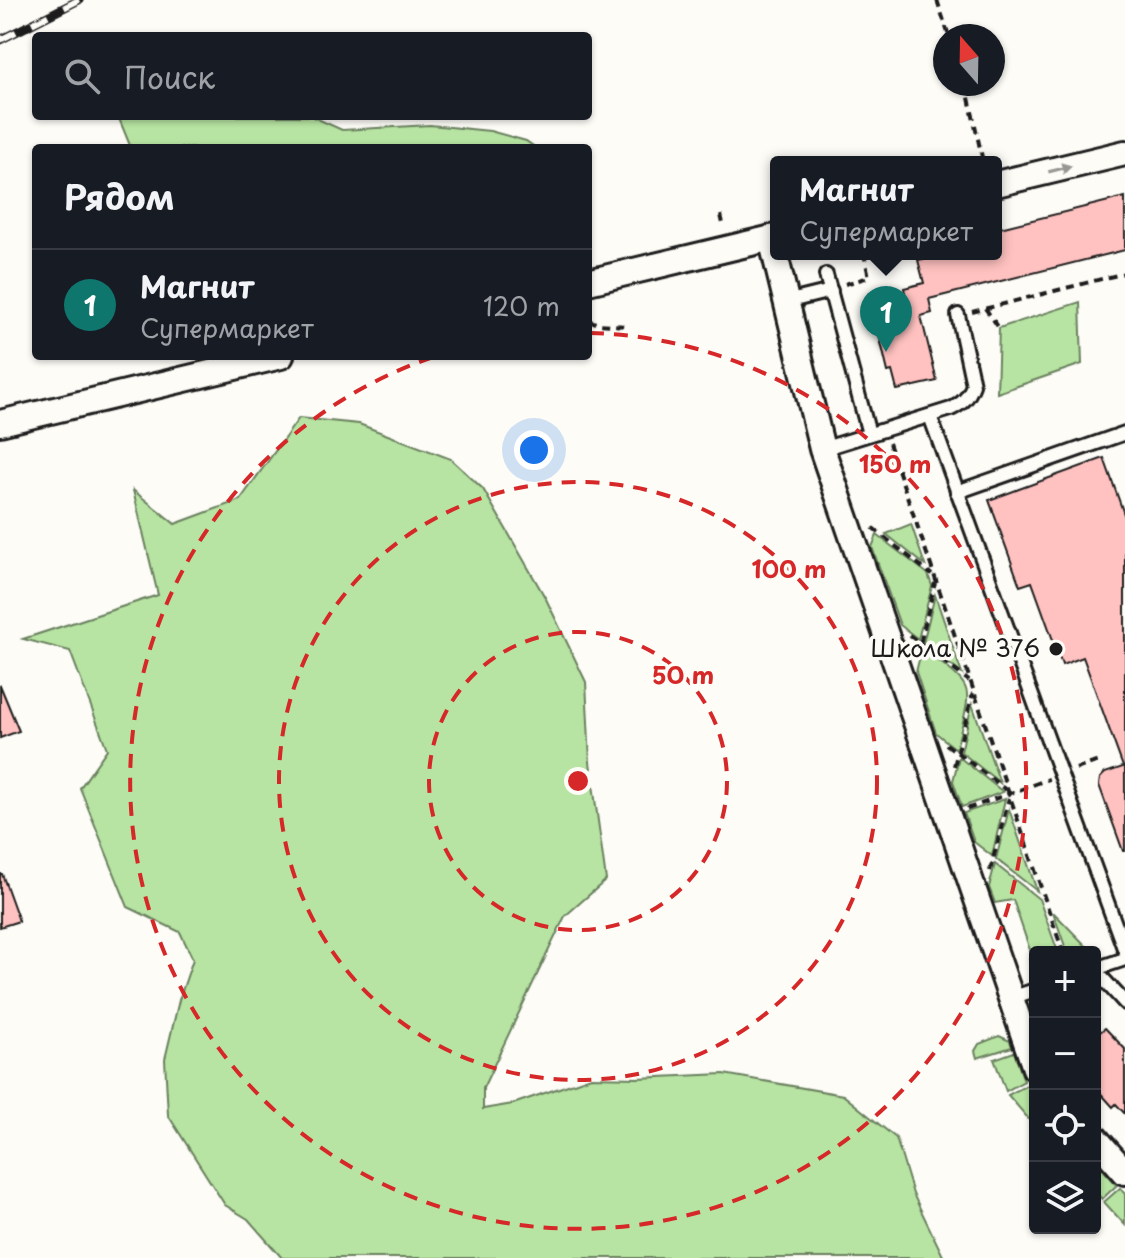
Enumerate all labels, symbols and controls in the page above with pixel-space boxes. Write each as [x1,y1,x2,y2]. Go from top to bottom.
north arrow [933,24,1005,96]
search box [32,32,592,120]
icon: search [60,54,104,98]
text: Поиск [124,54,215,99]
popup [770,156,1002,260]
one-way arrow [1048,162,1073,175]
text: Магнит [799,166,913,211]
text: Рядом [64,170,175,222]
text: Супермаркет [799,211,973,250]
text: Магнит [140,263,254,308]
text: 1 [84,286,96,325]
text: 120 m [483,286,560,325]
pin: 1 [860,286,912,352]
text: Супермаркет [140,308,314,347]
your location [514,430,554,470]
text: 150 m [859,445,931,481]
text: 100 m [752,550,826,586]
place label: Школа № 376 [870,629,1040,665]
marker: Школа № 376 [1047,640,1065,658]
text: 50 m [652,656,714,692]
centre of rings [564,767,592,795]
map controls [1029,946,1101,1234]
button: + [1029,946,1101,1018]
button: − [1029,1018,1101,1090]
button: locate [1029,1090,1101,1162]
button: layers [1029,1162,1101,1234]

